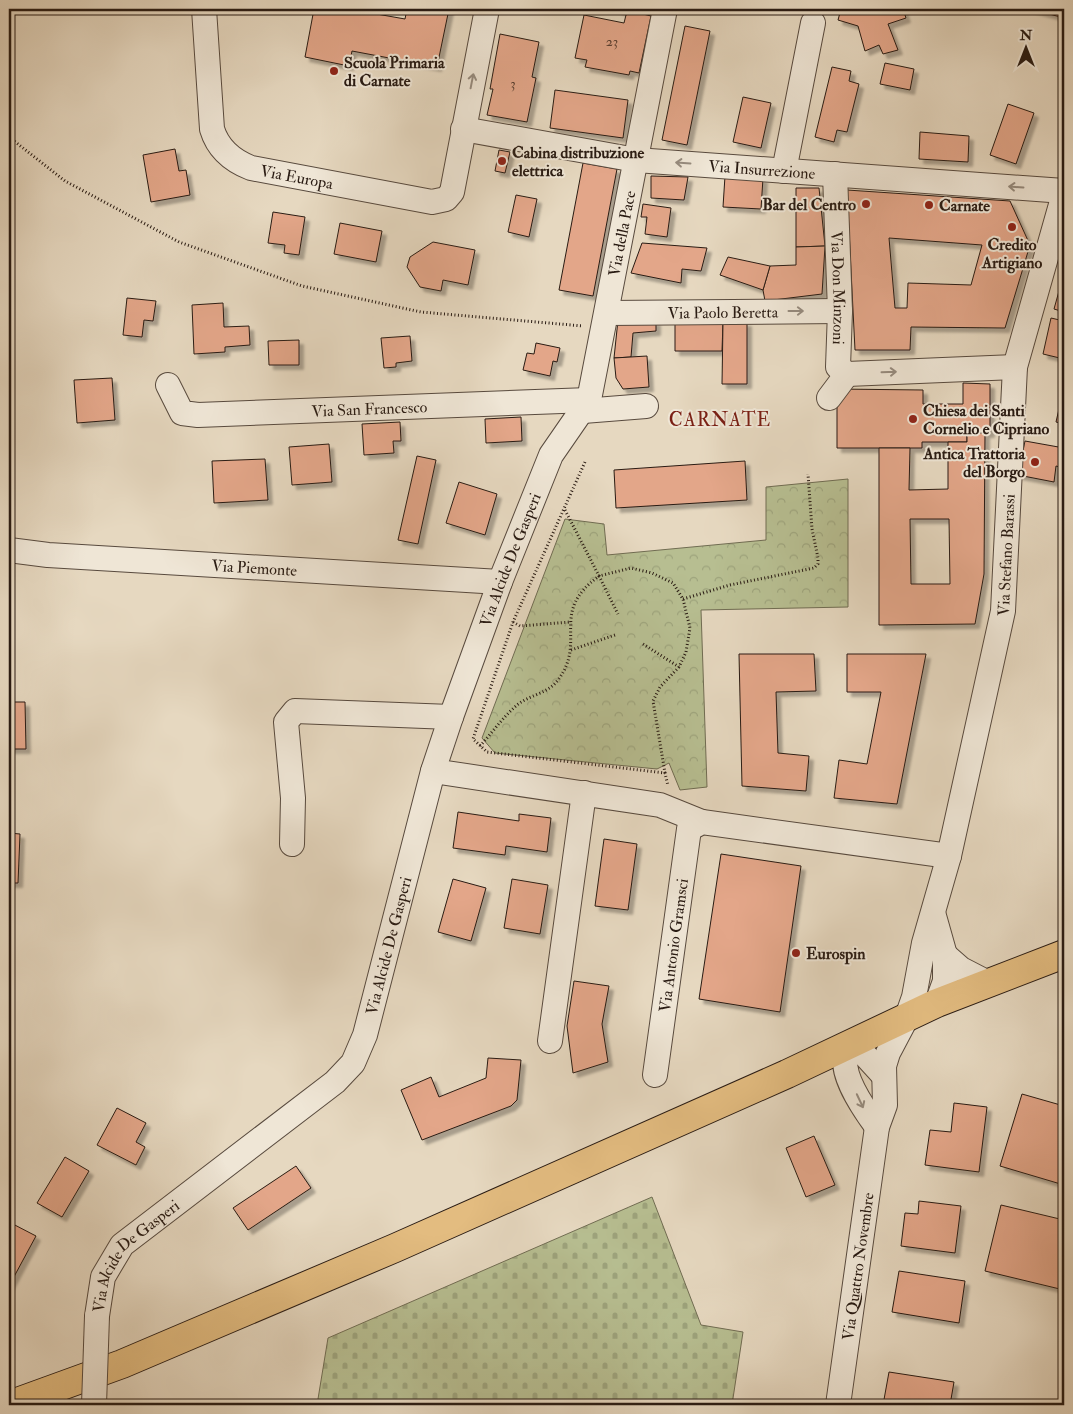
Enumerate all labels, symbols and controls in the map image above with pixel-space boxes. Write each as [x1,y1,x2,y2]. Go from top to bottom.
north arrow [1000,22,1050,72]
text: N [1019,27,1033,44]
house number: 23 [606,33,618,50]
place label: Scuola Primaria di Carnate [344,53,445,91]
marker: Scuola Primaria di Carnate [328,65,340,77]
one-way arrow [468,73,478,89]
house number: 3 [510,75,516,92]
place label: Cabina distribuzione elettrica [512,143,644,181]
marker: Cabina distribuzione elettrica [496,155,508,167]
street label: Via Insurrezione [708,156,816,184]
one-way arrow [675,159,691,168]
street label: Via Europa [259,161,335,194]
one-way arrow [1008,182,1024,192]
street label: Via della Pace [604,189,641,278]
place label: Bar del Centro [762,195,856,215]
place label: Carnate [939,196,990,216]
marker: Bar del Centro [860,198,872,210]
marker: Carnate [923,199,935,211]
marker: Credito Artigiano [1006,221,1018,233]
street label: Via Don Minzoni [826,231,849,345]
place label: Credito Artigiano [981,235,1042,274]
street label: Via Paolo Beretta [668,303,779,323]
one-way arrow [787,306,803,316]
one-way arrow [881,367,897,377]
street label: Via San Francesco [311,397,428,422]
place label: Chiesa dei Santi Cornelio e Cipriano [923,401,1050,440]
district label: CARNATE [669,408,771,432]
marker: Chiesa dei Santi Cornelio e Cipriano [907,413,919,425]
place label: Antica Trattoria del Borgo [922,444,1025,483]
marker: Antica Trattoria del Borgo [1029,456,1041,468]
street label: Via Alcide De Gasperi [476,490,546,630]
street label: Via Stefano Barassi [994,494,1020,617]
street label: Via Piemonte [211,556,298,581]
street label: Via Alcide De Gasperi [362,874,416,1017]
street label: Via Antonio Gramsci [655,877,693,1014]
place label: Eurospin [806,944,866,965]
marker: Eurospin [790,947,802,959]
one-way arrow [856,1093,865,1108]
street label: Via Quattro Novembre [838,1191,879,1342]
street label: Via Alcide De Gasperi [89,1196,184,1314]

